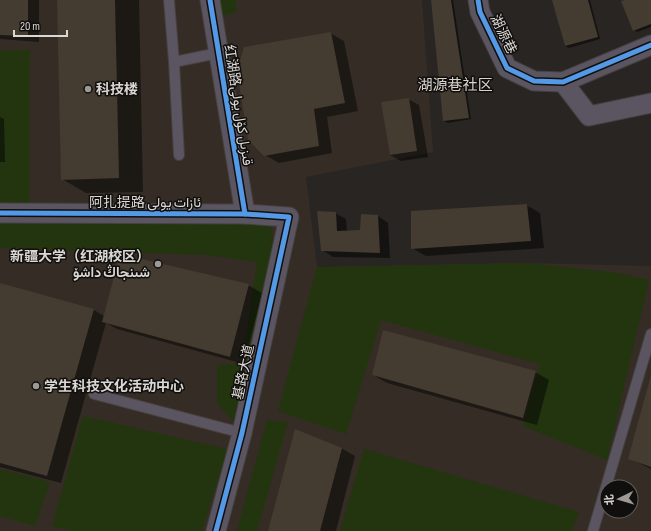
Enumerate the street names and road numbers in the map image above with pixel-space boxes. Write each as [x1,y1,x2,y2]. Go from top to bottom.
street label: 湖源巷 [487,12,520,57]
street label: 红湖路قىزىل كۆل يولى [220,43,256,167]
street label: 阿扎提路 ئازات يولى [89,194,201,211]
street label: 基路大道 [229,343,258,401]

